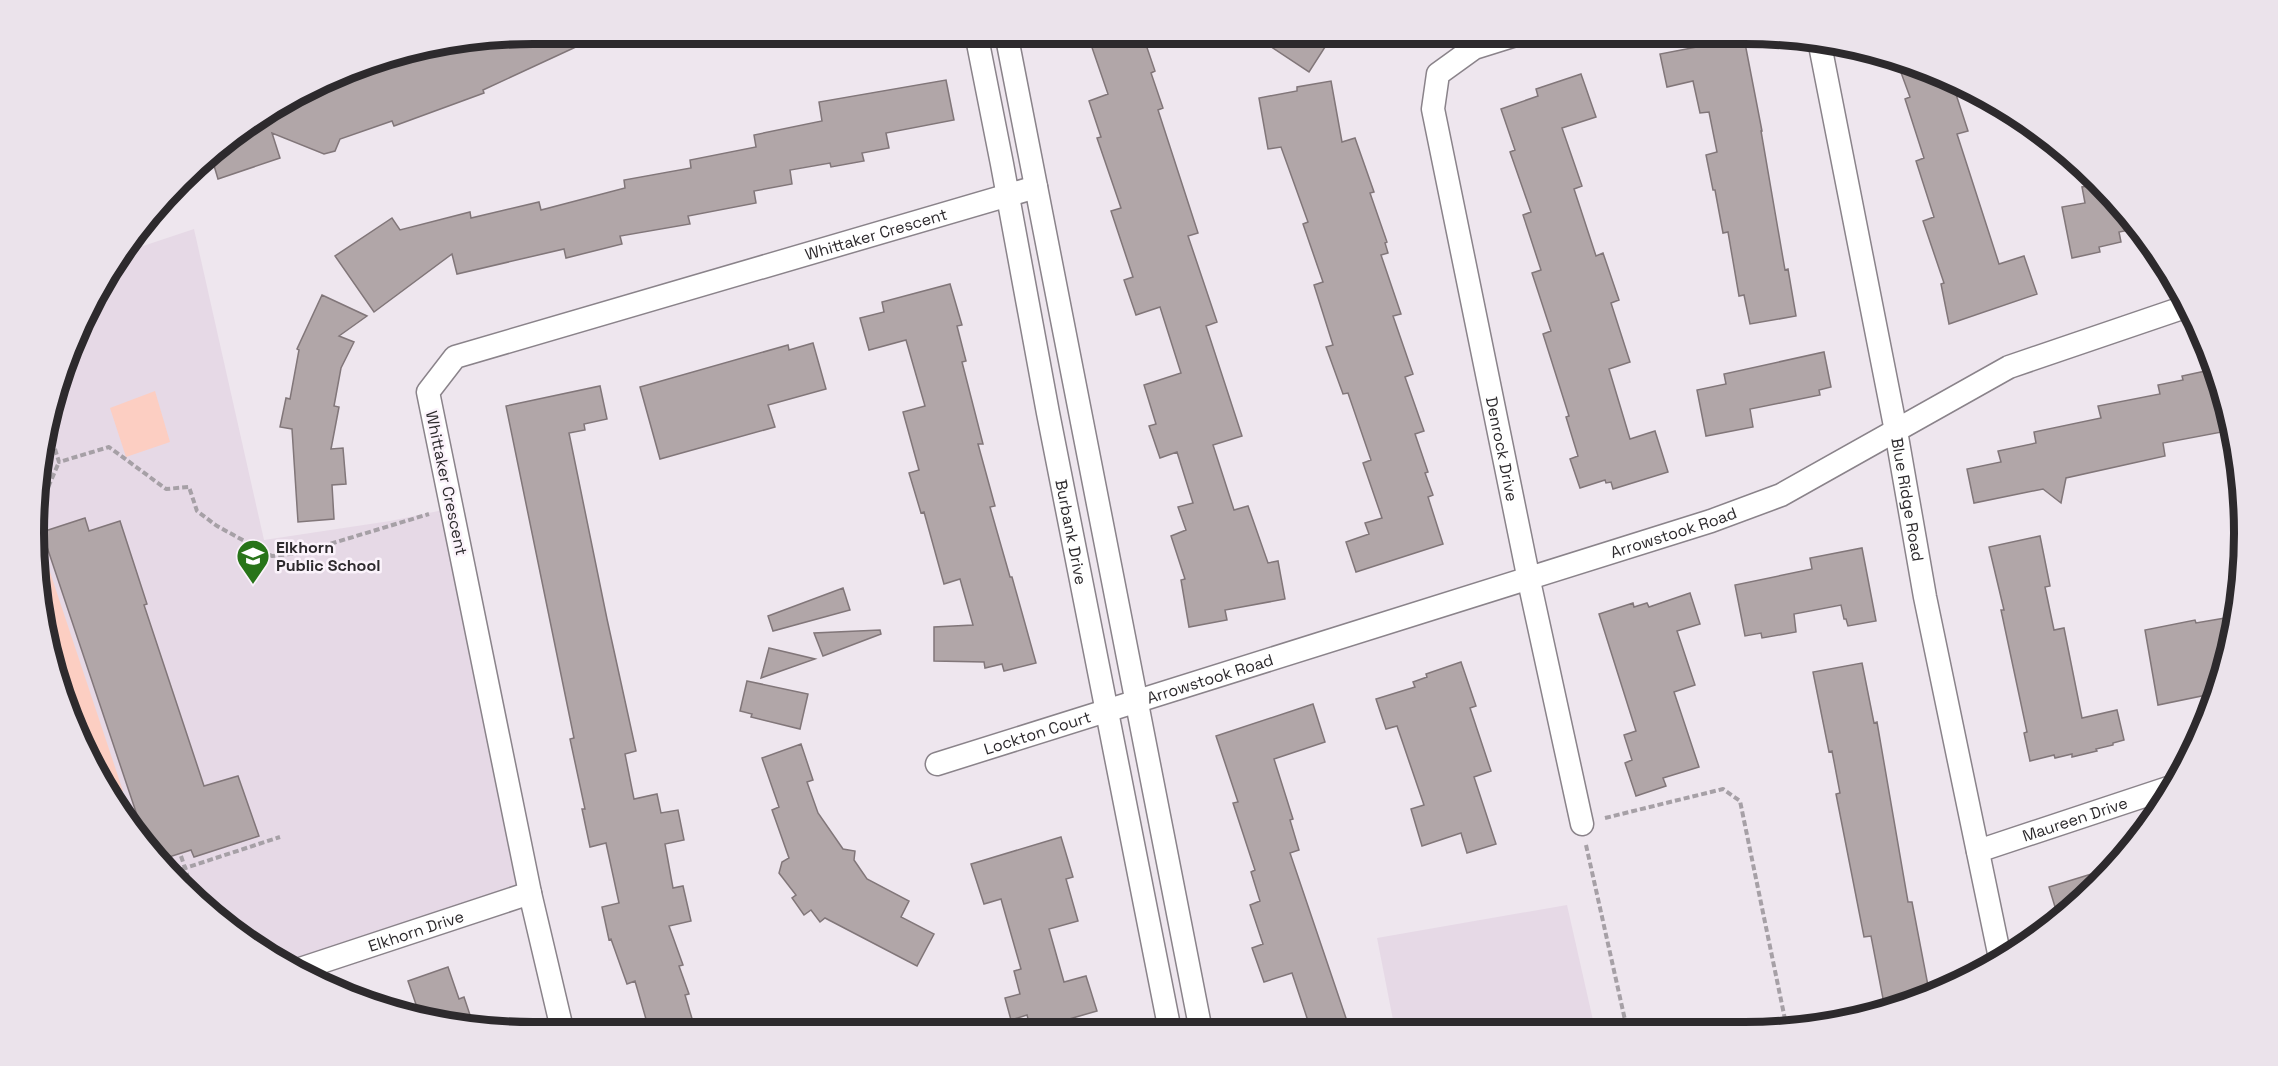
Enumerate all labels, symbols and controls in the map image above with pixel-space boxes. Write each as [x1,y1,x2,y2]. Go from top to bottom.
street label: Whittaker Crescent [803,204,950,265]
street label: Denrock Drive [1481,395,1523,503]
street label: Whittaker Crescent [421,409,472,557]
street label: Blue Ridge Road [1886,436,1929,563]
street label: Burbank Drive [1050,478,1092,586]
street label: Arrowstook Road [1608,502,1740,563]
place label: Elkhorn Public School [276,537,380,576]
school or university icon: Elkhorn Public School [235,538,271,585]
street label: Arrowstook Road [1144,649,1276,709]
street label: Lockton Court [981,706,1093,760]
street label: Maureen Drive [2020,792,2130,847]
street label: Elkhorn Drive [365,906,467,957]

